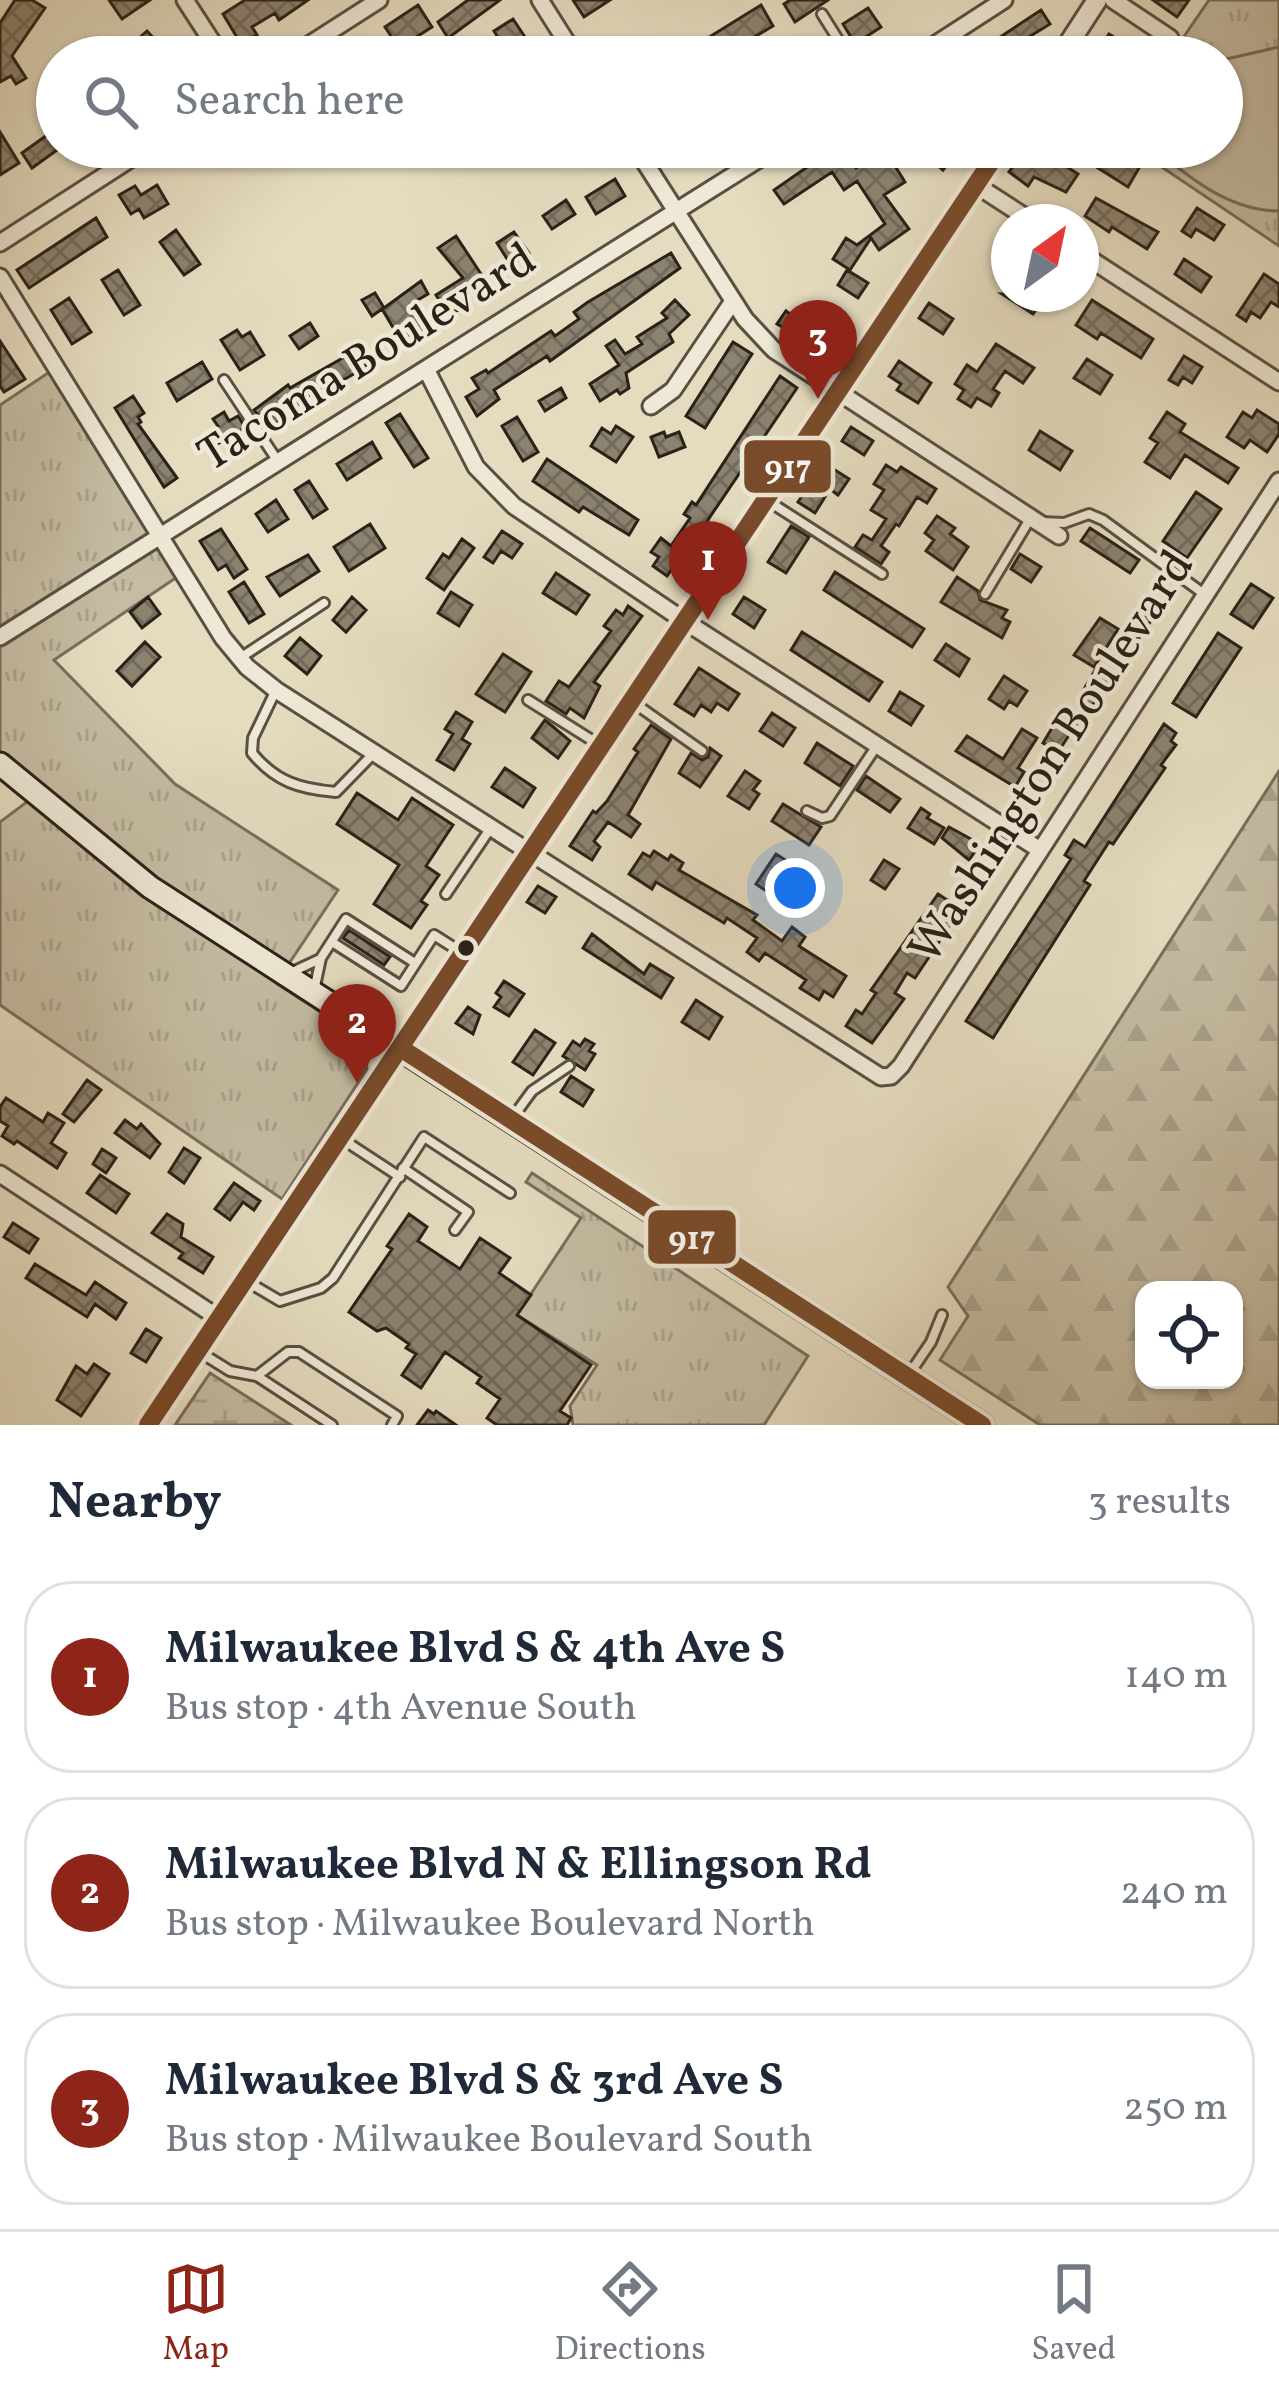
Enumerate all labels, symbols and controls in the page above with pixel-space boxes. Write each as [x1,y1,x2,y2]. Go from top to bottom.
search box [36,36,1243,168]
icon: search [78,69,144,135]
text: Search here [174,71,405,134]
north arrow [991,204,1099,312]
street label: Tacoma Boulevard [186,228,550,490]
pin: 3 [779,300,857,399]
line badge: 917 [742,438,833,495]
text: 917 [764,447,812,493]
pin: 1 [669,521,747,620]
street label: Washington Boulevard [894,538,1212,978]
your location [765,858,825,918]
unlabelled marker [455,937,477,959]
pin: 2 [318,984,396,1083]
line badge: 917 [646,1208,738,1266]
text: 917 [668,1218,716,1264]
map controls [1135,1281,1243,1389]
button: locate [1135,1281,1243,1389]
text: Nearby [48,1468,222,1539]
text: 3 results [1088,1476,1231,1530]
text: Milwaukee Blvd S & 4th Ave S [165,1619,785,1682]
text: 1 [82,1650,98,1704]
text: 140 m [1125,1650,1228,1704]
text: Bus stop · 4th Avenue South [165,1682,637,1736]
text: Milwaukee Blvd N & Ellingson Rd [165,1835,872,1898]
text: 2 [80,1866,100,1920]
text: 240 m [1120,1866,1228,1920]
text: Bus stop · Milwaukee Boulevard North [165,1898,815,1952]
text: Milwaukee Blvd S & 3rd Ave S [165,2051,783,2114]
text: 3 [80,2082,100,2136]
text: 250 m [1123,2082,1228,2136]
text: Bus stop · Milwaukee Boulevard South [165,2114,813,2168]
tab: Map [163,2256,229,2374]
tab: Directions [554,2256,706,2374]
tab: Saved [1031,2256,1116,2374]

